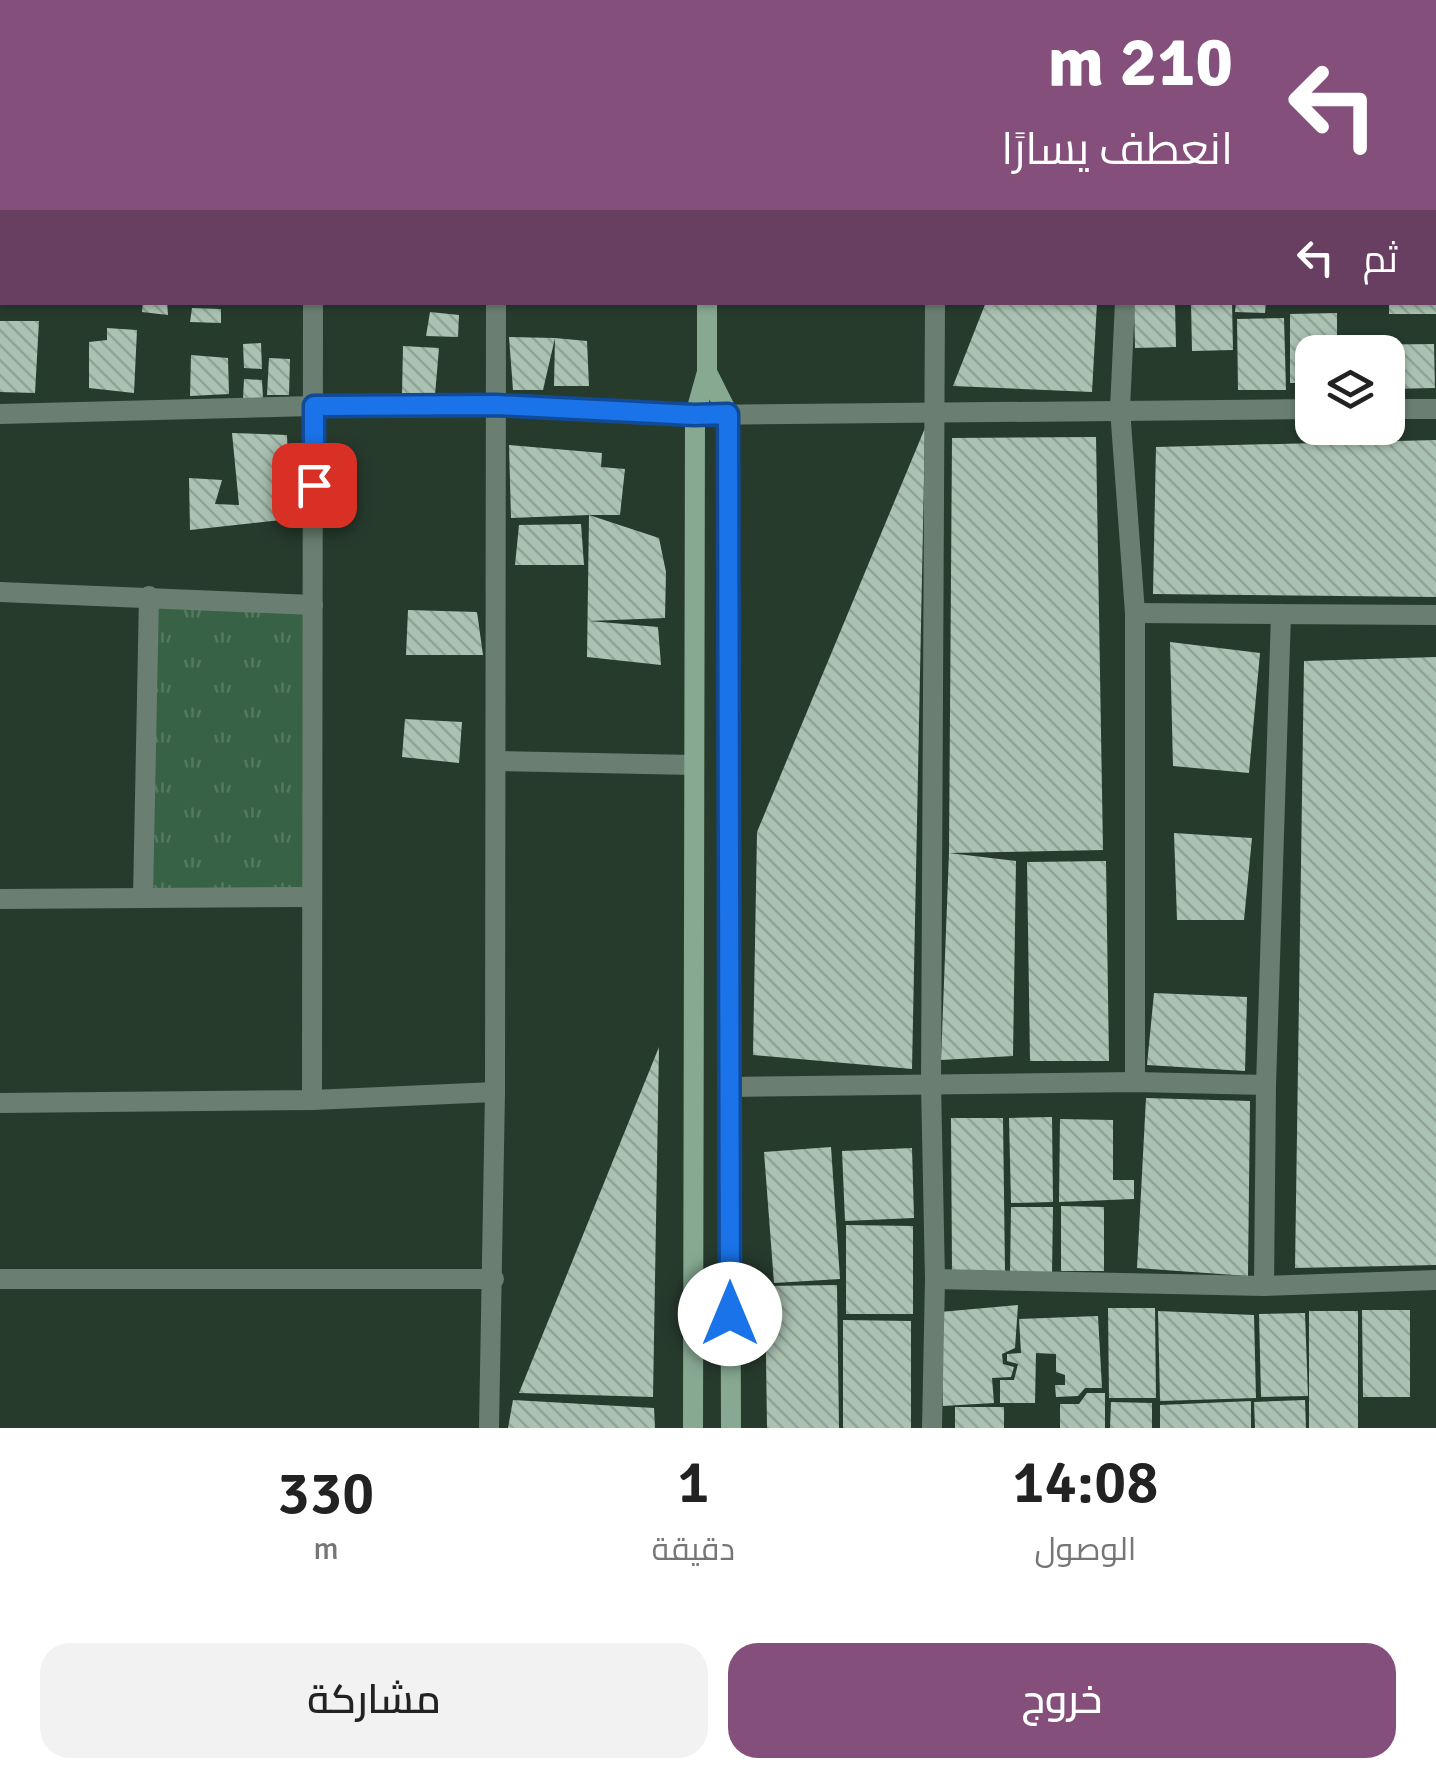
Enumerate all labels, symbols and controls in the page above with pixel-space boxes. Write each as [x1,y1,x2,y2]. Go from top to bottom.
text: 210 m [1048,19,1233,105]
icon: left [1268,40,1398,170]
text: انعطف يسارًا [1001,122,1233,177]
icon: left [1288,230,1343,285]
text: ثم [1363,236,1398,283]
map controls [1295,335,1405,445]
button: layers [1295,335,1405,445]
pin [272,443,357,528]
icon: arrive [287,458,342,513]
position arrow [678,1262,782,1366]
text: 1 [677,1446,710,1520]
text: 14:08 [1012,1446,1159,1520]
text: 330 [277,1457,374,1531]
text: m [313,1529,339,1568]
text: دقيقة [652,1530,735,1569]
text: الوصول [1035,1530,1136,1569]
button: مشاركة [40,1643,708,1758]
button: خروج [728,1643,1396,1758]

